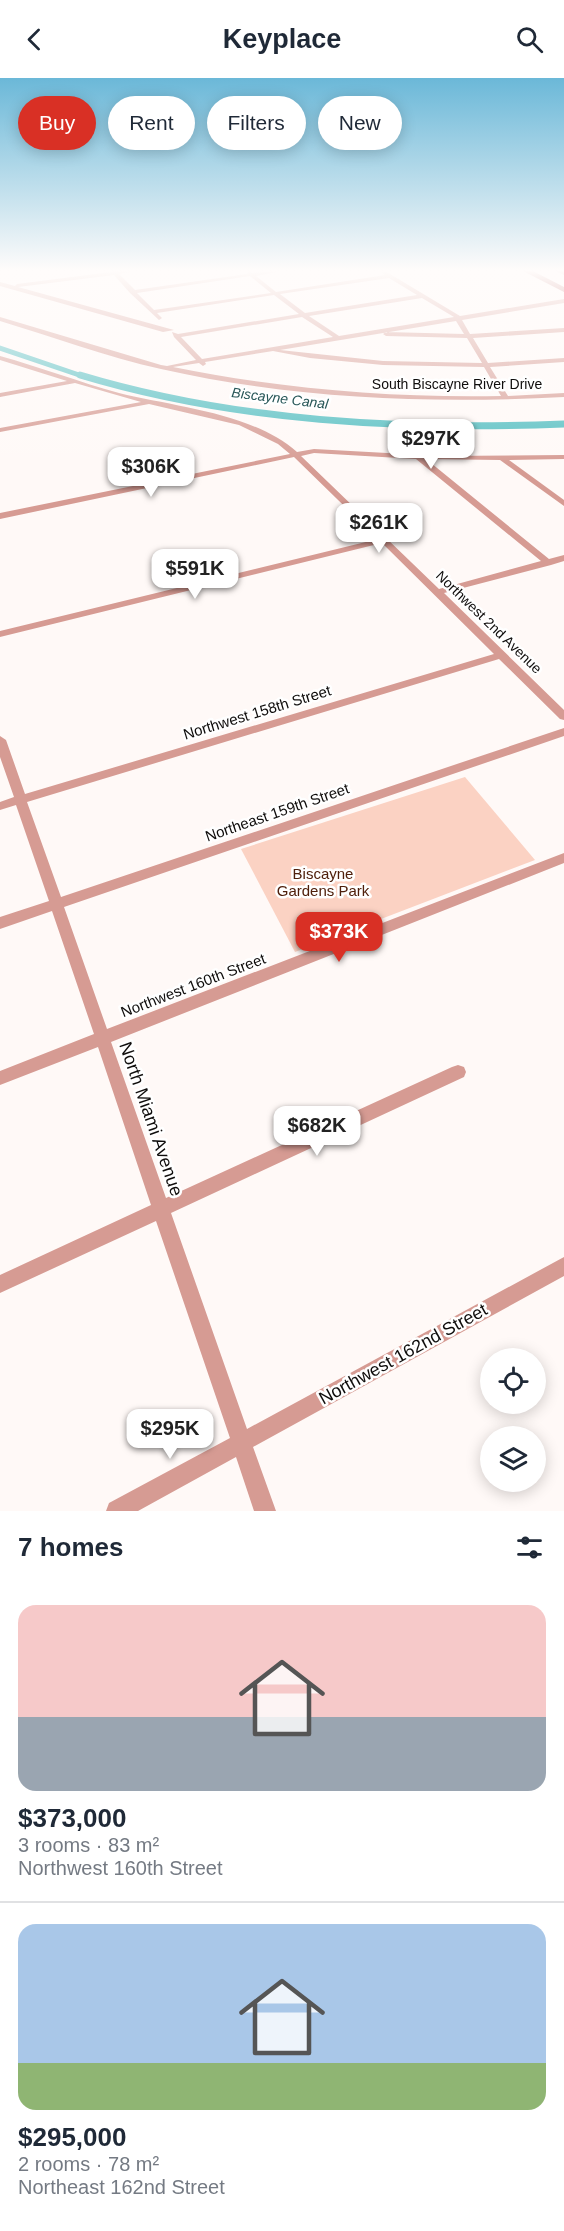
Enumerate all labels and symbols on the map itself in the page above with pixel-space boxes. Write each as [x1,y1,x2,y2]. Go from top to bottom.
street label: South Biscayne River Drive [372,376,542,392]
water label: Biscayne Canal [231,384,330,412]
pin: $297K [389,419,473,470]
pin: $306K [109,447,193,498]
pin: $261K [337,503,421,554]
pin: $591K [153,549,237,600]
street label: Northwest 2nd Avenue [433,567,545,677]
street label: Northwest 158th Street [181,681,334,743]
street label: Northeast 159th Street [203,779,352,845]
park label: Biscayne Gardens Park [277,865,370,899]
pin: $373K [297,912,381,963]
street label: Northwest 160th Street [118,949,268,1020]
street label: North Miami Avenue [115,1039,187,1199]
pin: $682K [275,1106,359,1157]
street label: Northwest 162nd Street [315,1299,491,1409]
pin: $295K [128,1409,212,1460]

